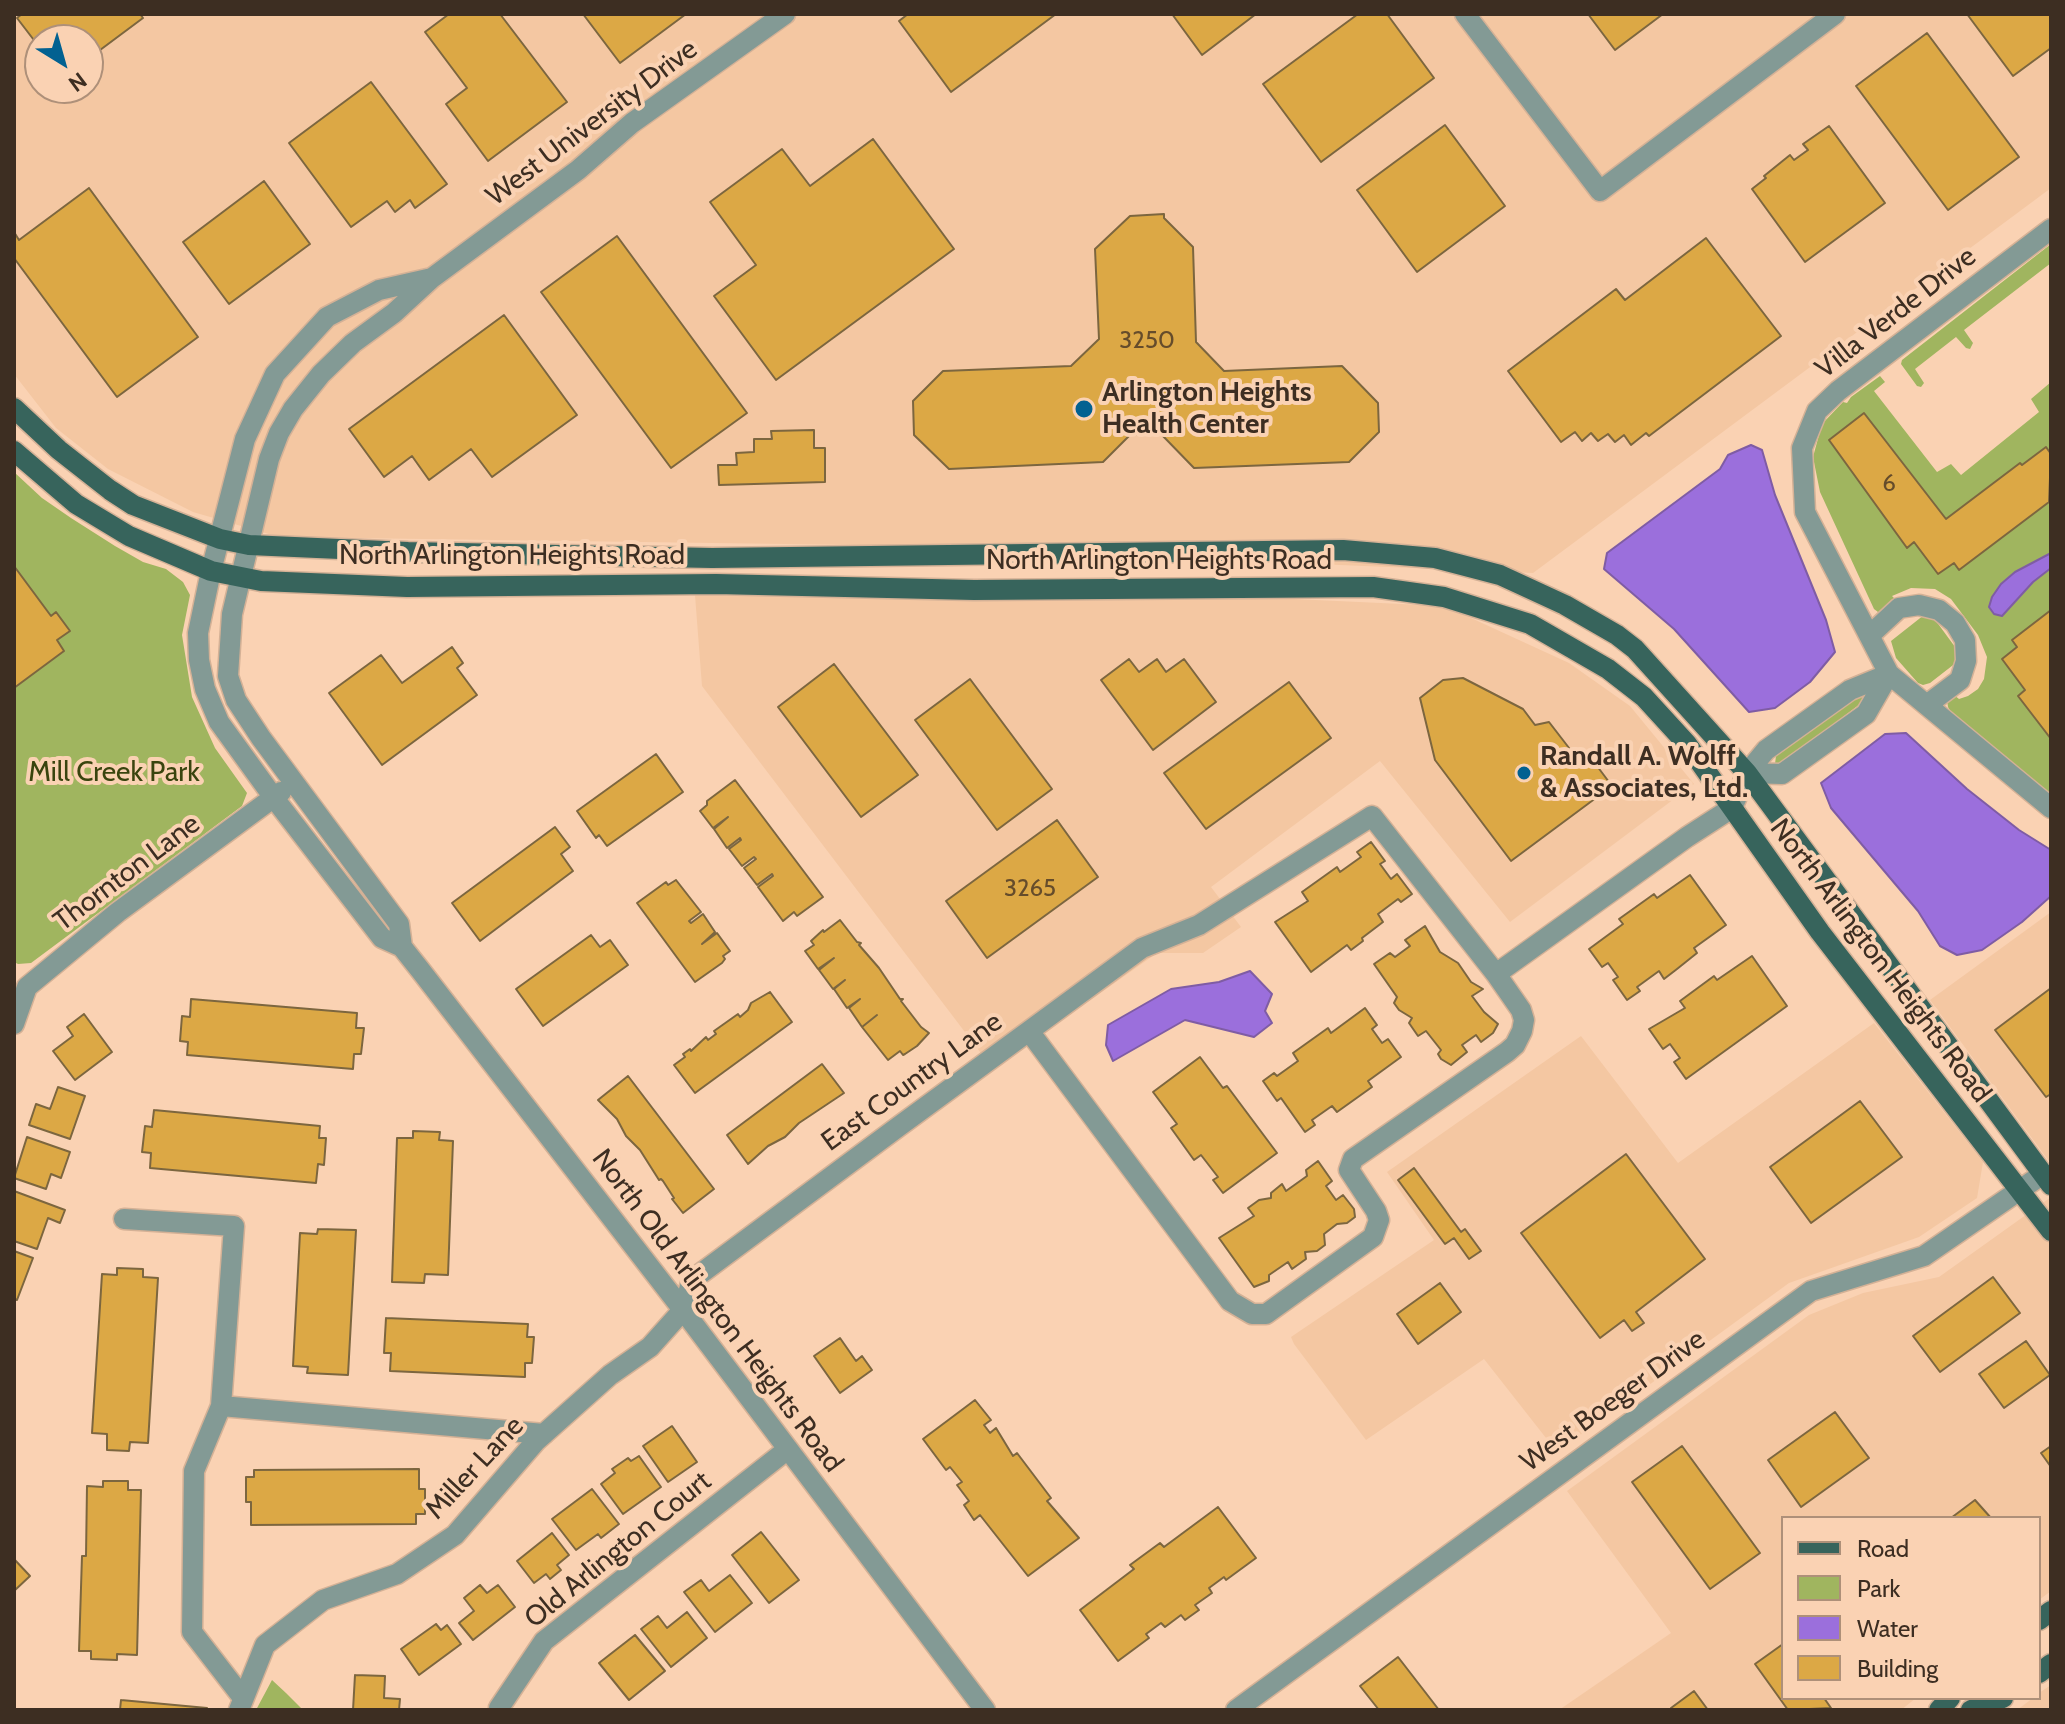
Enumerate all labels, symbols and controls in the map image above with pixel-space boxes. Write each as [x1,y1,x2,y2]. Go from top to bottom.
north arrow [24,24,104,104]
street label: West University Drive [480,33,704,213]
text: N [63,67,92,97]
street label: Villa Verde Drive [1809,240,1983,386]
house number: 3250 [1119,327,1175,355]
place label: Arlington Heights Health Center [1102,376,1312,442]
marker: Arlington Heights Health Center [1073,398,1095,420]
house number: 6 [1882,470,1896,498]
street label: North Arlington Heights Road [339,539,685,573]
street label: North Arlington Heights Road [986,544,1332,578]
place label: Randall A. Wolff & Associates, Ltd. [1540,740,1748,806]
park label: Mill Creek Park [28,756,200,790]
marker: Randall A. Wolff & Associates, Ltd. [1515,764,1533,782]
street label: Thornton Lane [48,807,206,939]
street label: North Arlington Heights Road [1762,813,1998,1109]
house number: 3265 [1004,875,1056,903]
street label: East Country Lane [815,1005,1009,1159]
street label: North Old Arlington Heights Road [585,1143,849,1479]
street label: West Boeger Drive [1514,1323,1712,1479]
street label: Miller Lane [419,1410,531,1526]
street label: Old Arlington Court [518,1465,718,1635]
legend [1781,1516,2041,1700]
text: Road [1857,1534,1909,1563]
text: Park [1857,1574,1900,1603]
text: Water [1857,1614,1918,1643]
text: Building [1857,1654,1938,1683]

